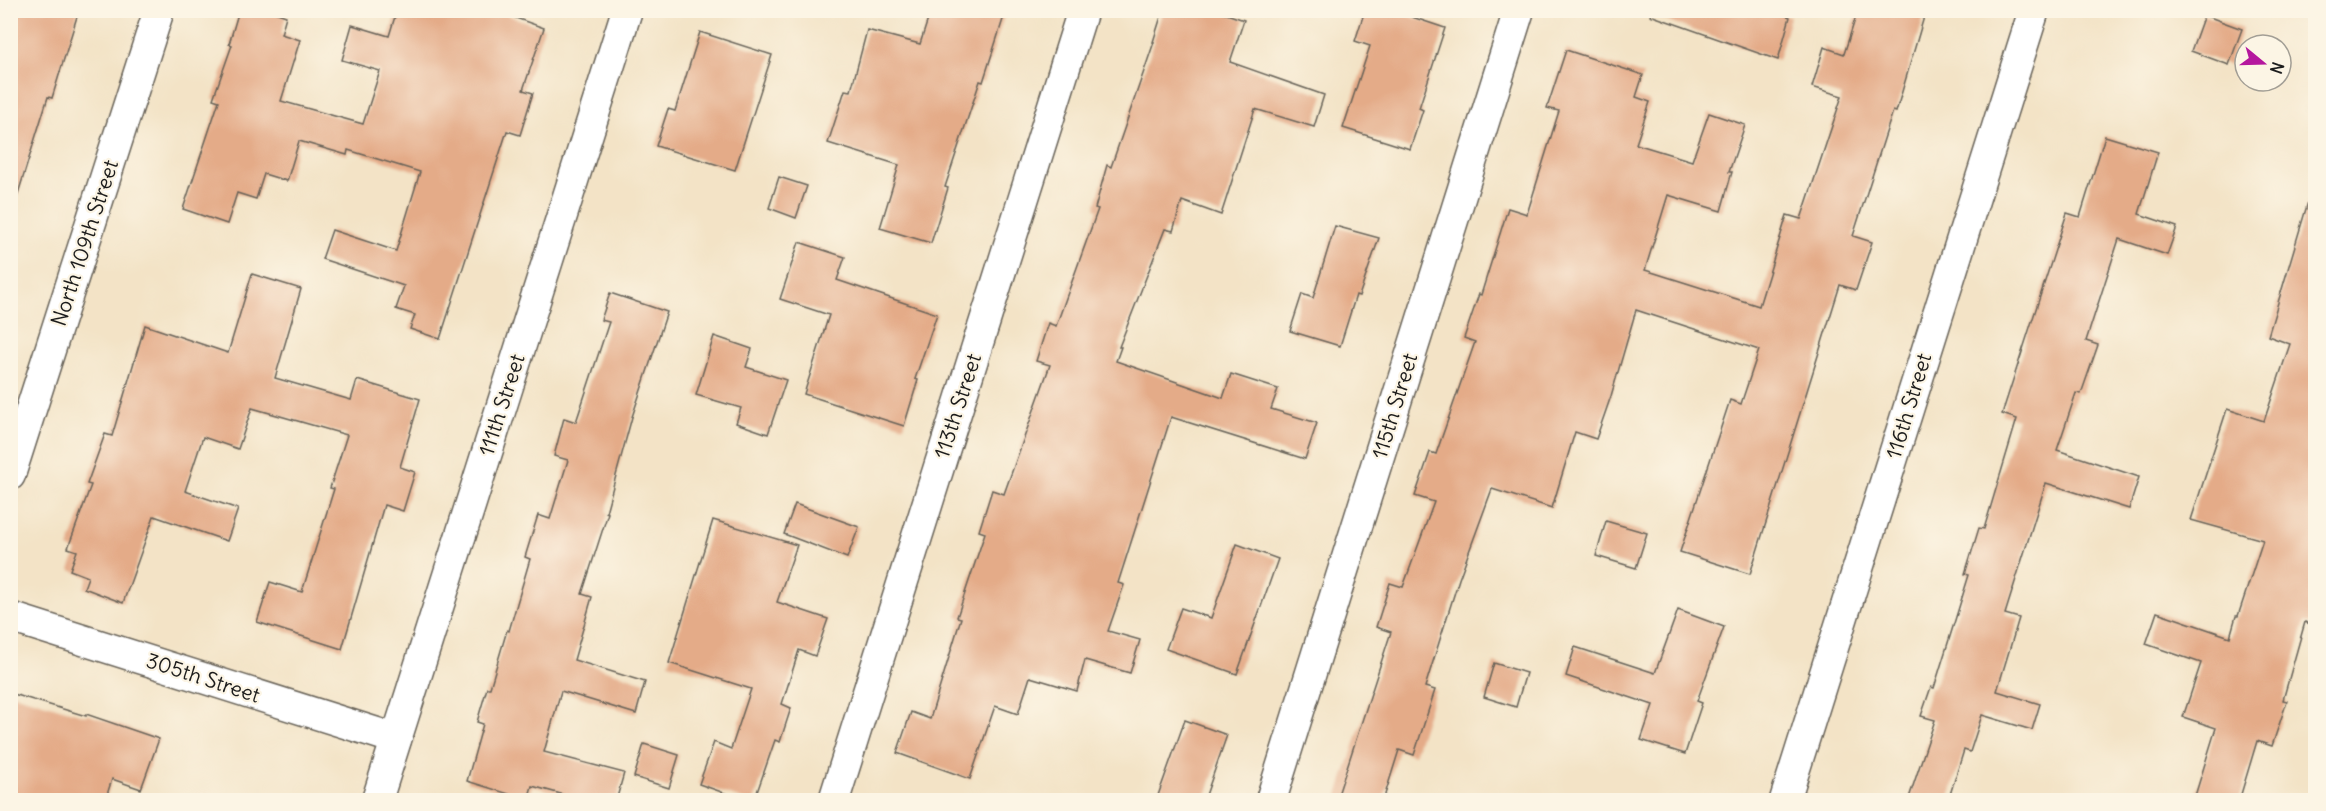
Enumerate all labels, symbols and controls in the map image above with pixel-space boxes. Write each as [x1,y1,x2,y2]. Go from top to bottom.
north arrow [2233,33,2293,93]
text: N [2266,59,2288,76]
street label: North 109th Street [45,156,124,329]
street label: 113th Street [928,350,987,462]
street label: 115th Street [1366,350,1423,462]
street label: 116th Street [1880,350,1937,462]
street label: 111th Street [472,351,531,459]
street label: 305th Street [143,646,263,709]

